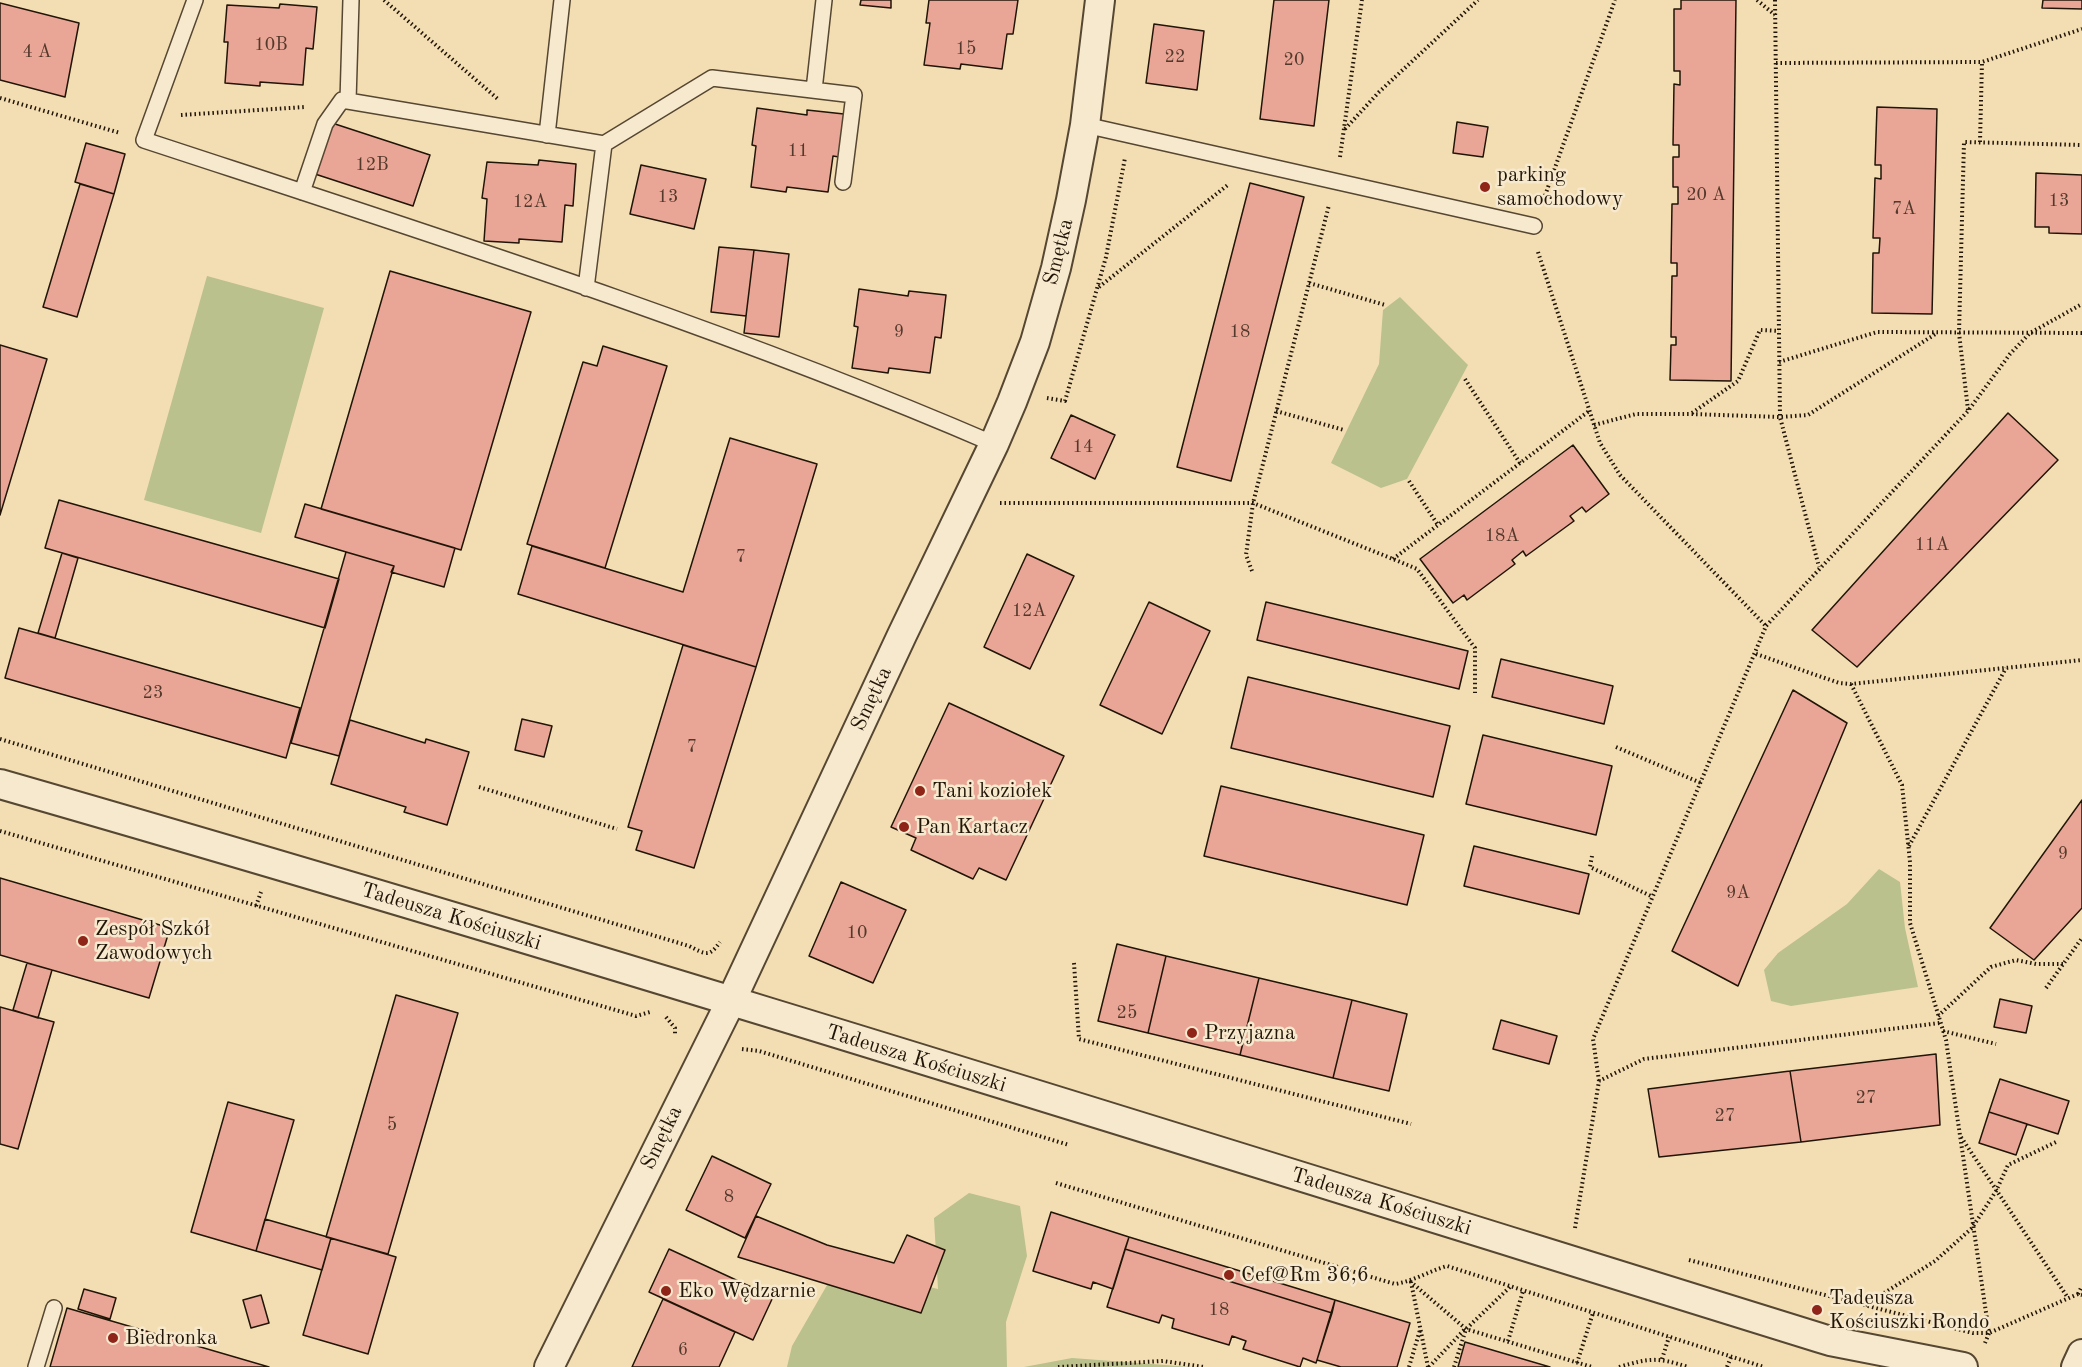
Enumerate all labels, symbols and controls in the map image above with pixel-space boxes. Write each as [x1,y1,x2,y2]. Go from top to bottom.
house number: 10B [254,34,288,56]
house number: 15 [956,38,976,60]
house number: 4 A [22,41,52,63]
house number: 22 [1165,46,1185,68]
house number: 20 [1284,49,1304,71]
house number: 11 [788,140,808,162]
house number: 12B [355,154,389,176]
place label: parking samochodowy [1497,162,1623,212]
marker: parking samochodowy [1478,180,1492,194]
house number: 20 A [1686,184,1726,206]
house number: 13 [658,186,678,208]
house number: 13 [2049,190,2069,212]
house number: 12A [513,191,547,213]
house number: 7A [1892,198,1916,220]
street label: Smętka [1039,216,1079,288]
house number: 9 [894,321,904,343]
house number: 18 [1230,321,1250,343]
house number: 14 [1073,436,1093,458]
house number: 18A [1485,525,1519,547]
house number: 11A [1915,534,1949,556]
house number: 7 [736,546,746,568]
house number: 12A [1012,600,1046,622]
street label: Smętka [846,663,898,735]
house number: 23 [143,682,163,704]
house number: 7 [687,736,697,758]
place label: Tani koziołek [932,778,1052,804]
marker: Tani koziołek [913,784,927,798]
place label: Pan Kartacz [916,814,1028,840]
marker: Pan Kartacz [897,820,911,834]
house number: 9 [2058,843,2068,865]
street label: Tadeusza Kościuszki [358,878,544,956]
house number: 9A [1726,882,1750,904]
place label: Zespół Szkół Zawodowych [95,916,212,966]
house number: 10 [847,922,867,944]
marker: Zespół Szkół Zawodowych [76,934,90,948]
house number: 25 [1117,1002,1137,1024]
street label: Tadeusza Kościuszki [823,1020,1009,1098]
place label: Przyjazna [1204,1020,1295,1046]
marker: Przyjazna [1185,1026,1199,1040]
house number: 27 [1856,1087,1876,1109]
street label: Smętka [636,1102,688,1174]
house number: 27 [1715,1105,1735,1127]
house number: 5 [387,1114,397,1136]
street label: Tadeusza Kościuszki [1288,1163,1474,1241]
house number: 8 [724,1186,734,1208]
place label: Cef@Rm 36,6 [1241,1262,1369,1288]
marker: Cef@Rm 36,6 [1222,1268,1236,1282]
place label: Eko Wędzarnie [678,1278,816,1304]
marker: Eko Wędzarnie [659,1284,673,1298]
place label: Tadeusza Kościuszki Rondo [1829,1285,1989,1335]
house number: 18 [1209,1299,1229,1321]
marker: Tadeusza Kościuszki Rondo [1810,1303,1824,1317]
place label: Biedronka [125,1325,217,1351]
marker: Biedronka [106,1331,120,1345]
house number: 6 [678,1339,688,1361]

